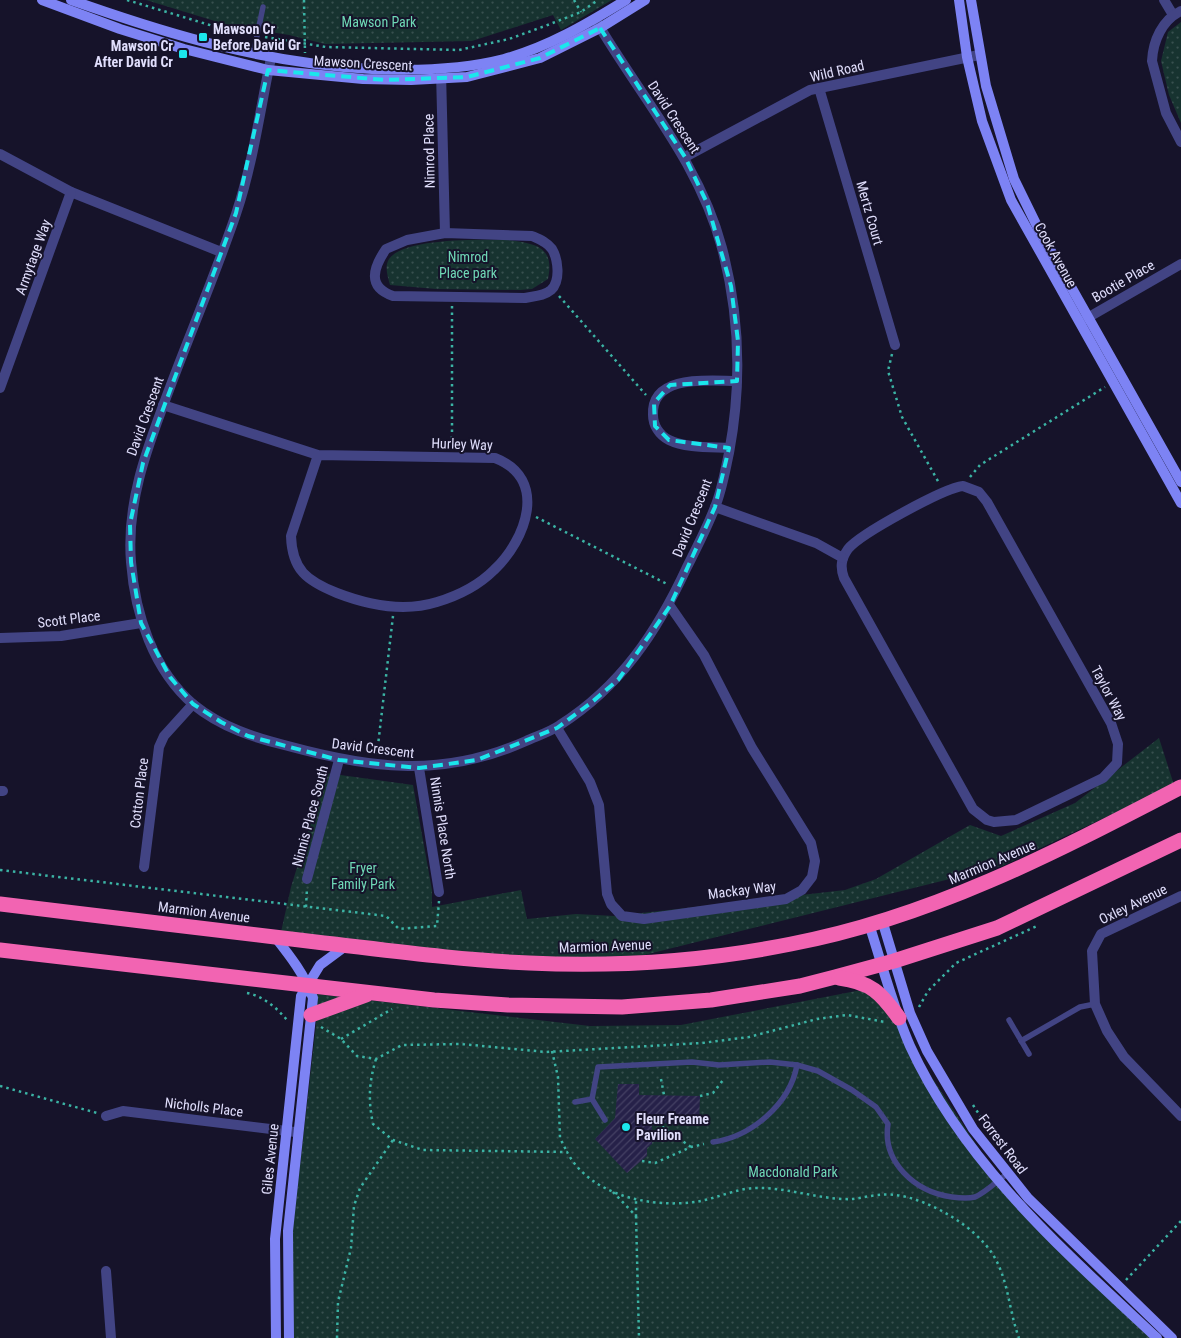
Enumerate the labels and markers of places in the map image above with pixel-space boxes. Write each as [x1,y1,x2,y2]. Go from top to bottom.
place label: Mawson Cr Before David Gr [213,21,301,53]
marker: Mawson Cr Before David Gr [197,31,209,43]
place label: Mawson Cr After David Cr [94,38,173,70]
marker: Mawson Cr After David Cr [177,48,189,60]
place label: Fleur Freame Pavilion [636,1111,709,1143]
marker: Fleur Freame Pavilion [620,1121,632,1133]

